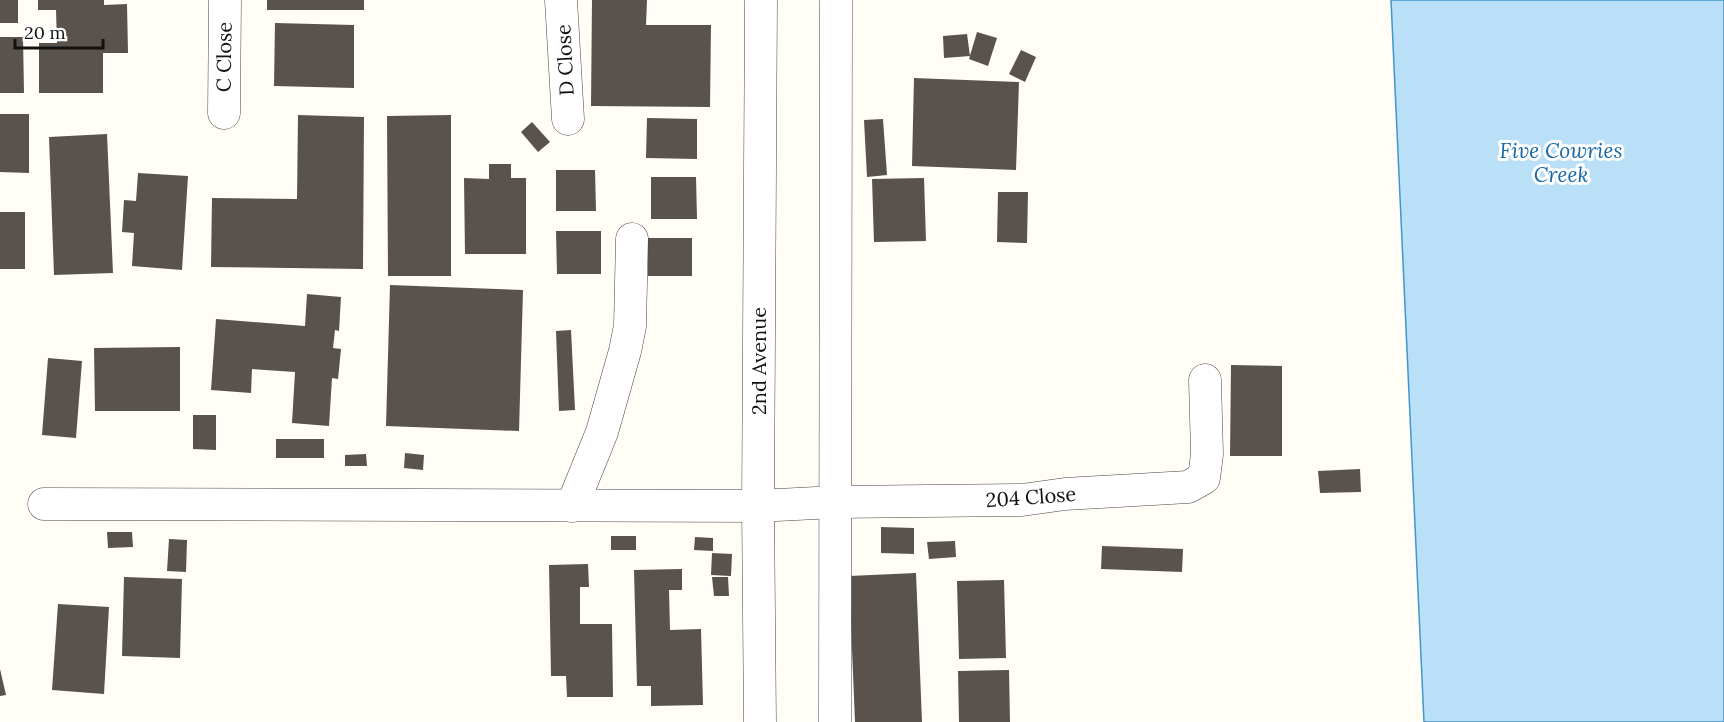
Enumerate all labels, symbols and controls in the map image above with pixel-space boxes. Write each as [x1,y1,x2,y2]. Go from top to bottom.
scale bar [15,12,104,50]
text: 20 m [24,21,66,44]
street label: C Close [210,21,237,92]
street label: D Close [550,24,579,96]
water label: Five Cowries Creek [1500,137,1622,188]
street label: 2nd Avenue [746,307,771,415]
street label: 204 Close [985,481,1077,512]

